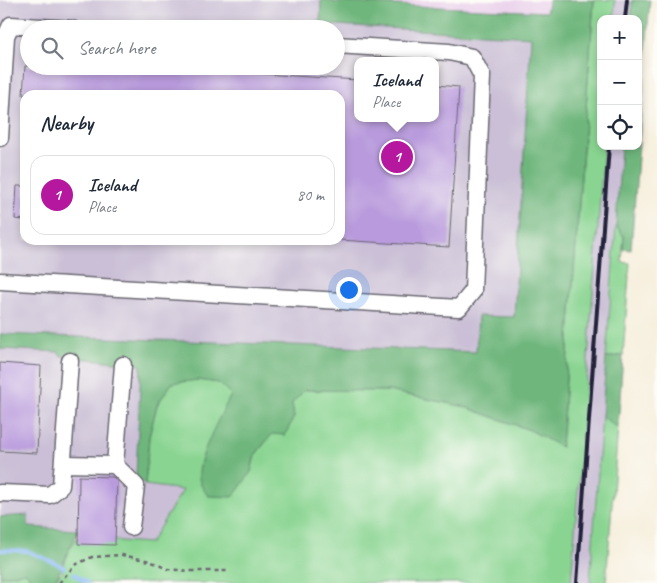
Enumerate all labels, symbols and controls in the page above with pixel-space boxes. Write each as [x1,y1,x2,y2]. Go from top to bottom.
map controls [597,15,642,150]
button: + [597,15,642,60]
search box [20,20,345,75]
icon: search [38,34,66,62]
text: Search here [78,36,155,60]
popup [354,57,439,122]
button: − [597,60,642,105]
text: Iceland [372,68,421,92]
text: Place [372,92,400,112]
button: locate [597,105,642,150]
text: Nearby [40,110,93,136]
pin: 1 [381,138,413,176]
text: Iceland [88,173,136,197]
text: 1 [53,185,61,205]
text: 80 m [297,185,324,205]
text: Place [88,197,116,217]
your location [336,277,362,303]

